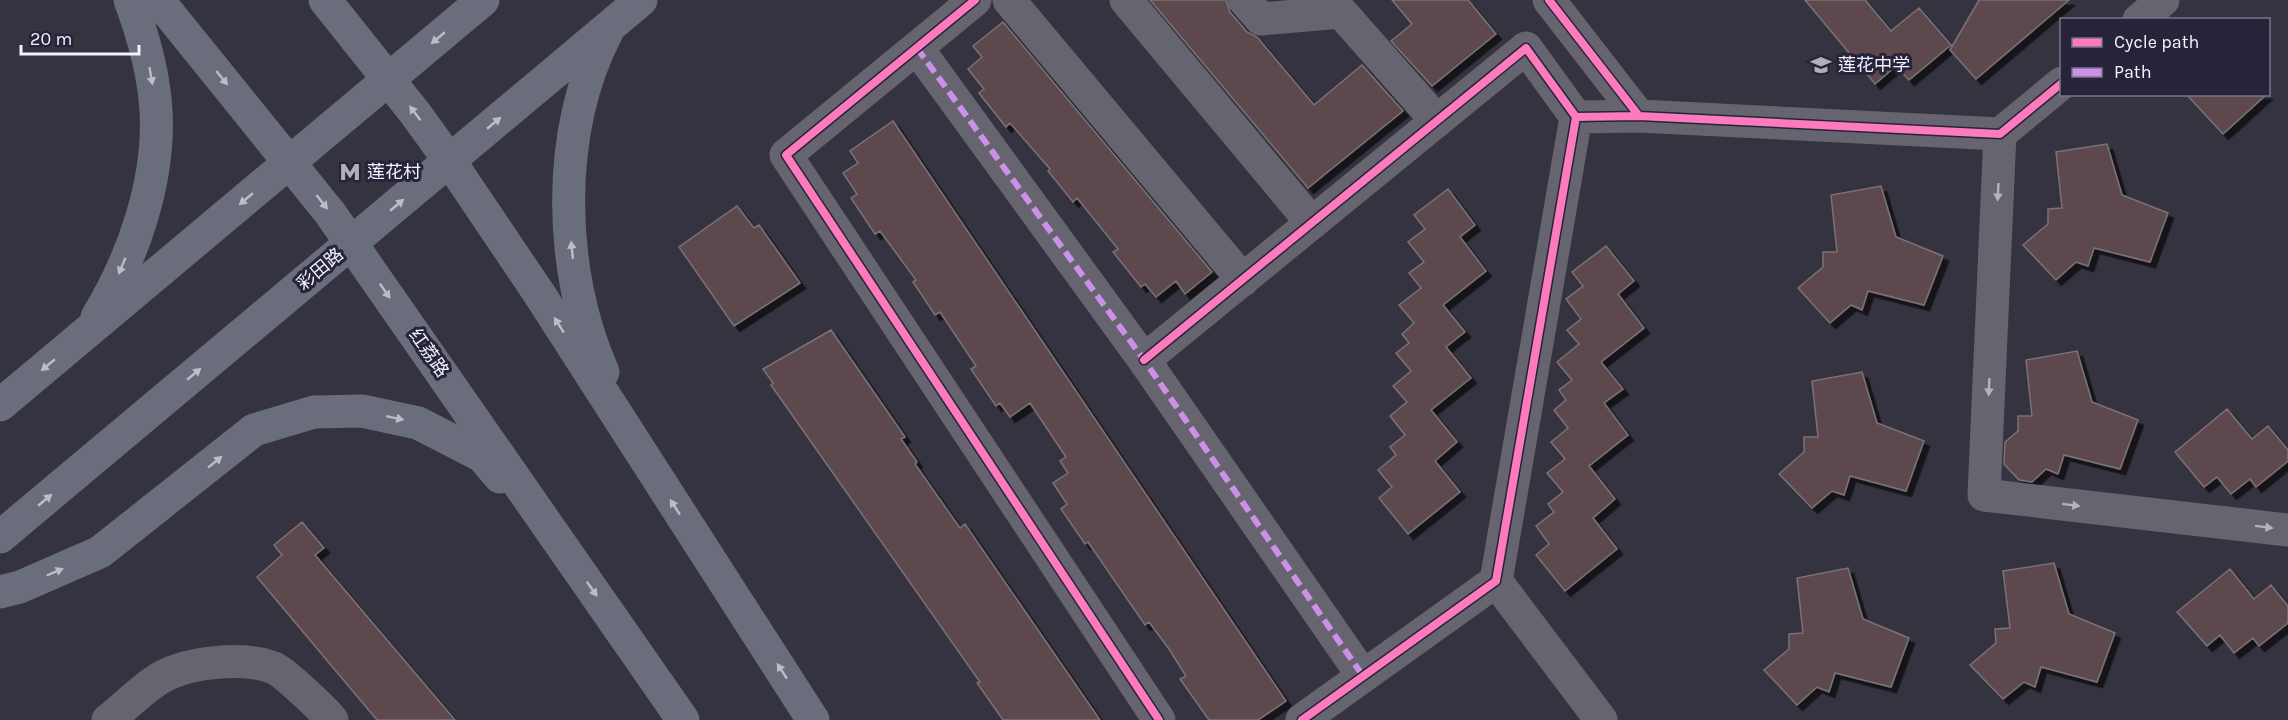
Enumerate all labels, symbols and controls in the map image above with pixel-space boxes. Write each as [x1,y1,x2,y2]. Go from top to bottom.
scale bar [21,18,140,56]
legend [2060,18,2270,96]
text: 20 m [30,28,72,50]
one-way arrow [431,31,446,44]
text: Cycle path [2114,31,2199,53]
school or university icon: 莲花中学 [1809,53,1833,77]
place label: 莲花中学 [1838,54,1910,76]
text: Path [2114,61,2152,83]
one-way arrow [147,67,156,86]
one-way arrow [215,70,227,85]
one-way arrow [409,105,422,121]
one-way arrow [486,117,501,130]
metro station icon: 莲花村 [338,160,362,184]
place label: 莲花村 [367,161,421,183]
one-way arrow [1993,183,2002,202]
one-way arrow [238,193,254,206]
one-way arrow [315,194,328,210]
one-way arrow [389,199,404,212]
one-way arrow [567,241,577,260]
street label: 彩田路 [292,243,348,295]
one-way arrow [117,257,126,275]
one-way arrow [379,282,391,298]
one-way arrow [554,317,565,333]
street label: 红荔路 [405,325,453,381]
one-way arrow [41,358,56,371]
one-way arrow [186,368,202,381]
one-way arrow [1984,377,1993,396]
one-way arrow [386,414,405,423]
one-way arrow [207,456,223,469]
one-way arrow [37,493,53,506]
one-way arrow [670,499,681,516]
one-way arrow [2061,500,2080,509]
one-way arrow [2255,522,2274,532]
one-way arrow [46,567,64,577]
one-way arrow [586,581,597,597]
one-way arrow [776,663,787,679]

